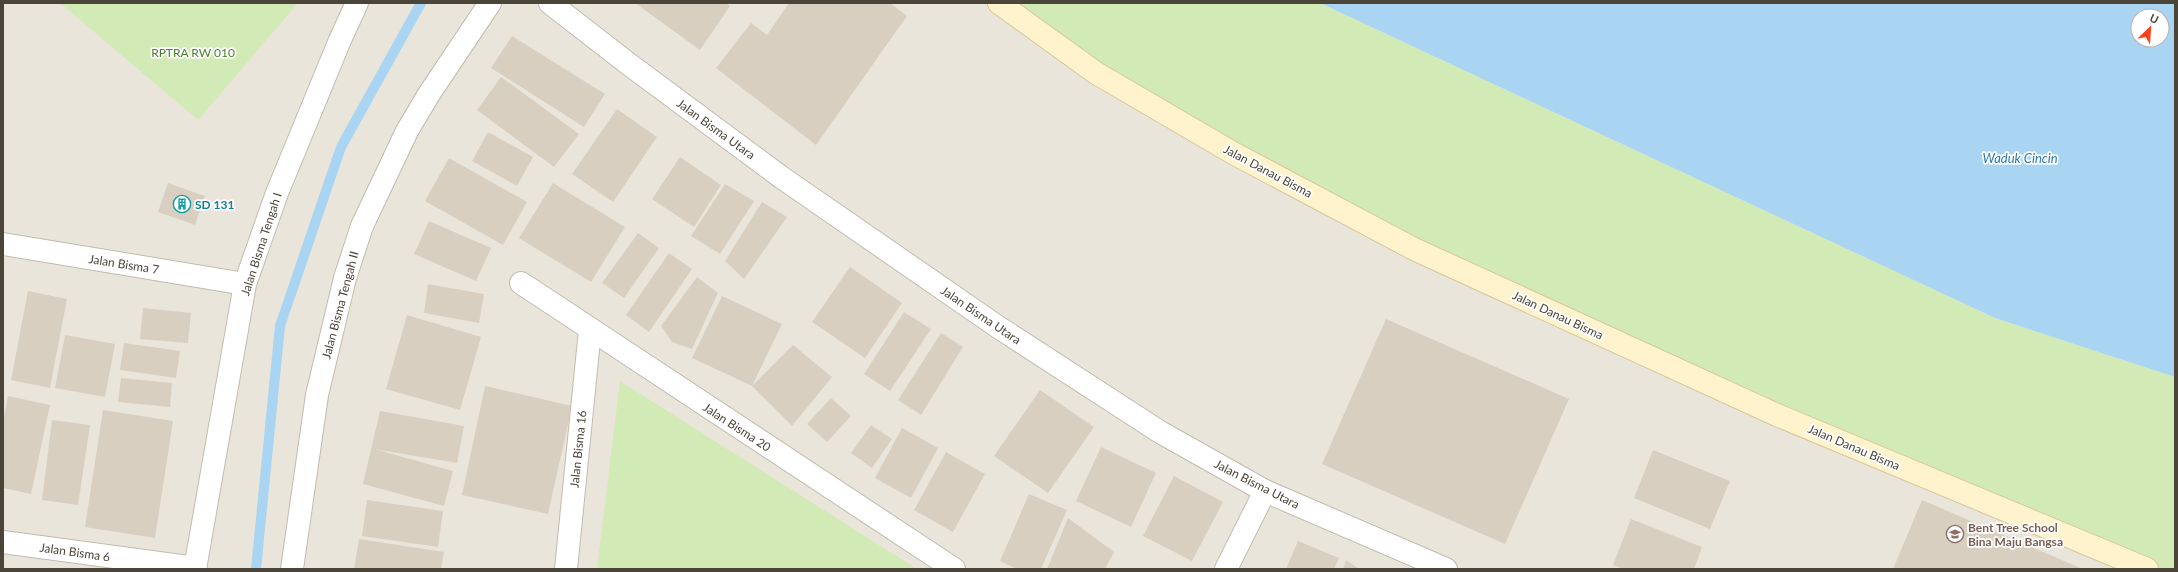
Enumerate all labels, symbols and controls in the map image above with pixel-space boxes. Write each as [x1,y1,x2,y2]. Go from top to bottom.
north arrow [2130,8,2170,48]
text: U [2148,11,2161,26]
park label: RPTRA RW 010 [151,45,235,60]
street label: Jalan Bisma Utara [674,96,758,162]
street label: Jalan Danau Bisma [1221,141,1315,201]
water label: Waduk Cincin [1982,150,2058,166]
street label: Jalan Bisma Tengah I [237,191,285,297]
building icon: SD 131 [172,194,192,214]
place label: SD 131 [195,197,235,212]
street label: Jalan Bisma Tengah II [318,249,362,361]
street label: Jalan Bisma 7 [88,251,160,277]
street label: Jalan Bisma Utara [938,283,1024,347]
street label: Jalan Danau Bisma [1510,287,1606,343]
street label: Jalan Bisma 20 [700,399,774,455]
street label: Jalan Bisma 16 [566,409,590,489]
street label: Jalan Danau Bisma [1806,421,1902,473]
street label: Jalan Bisma Utara [1212,456,1302,512]
place label: Bent Tree School Bina Maju Bangsa [1968,520,2063,549]
school or university icon: Bent Tree School Bina Maju Bangsa [1945,524,1965,544]
street label: Jalan Bisma 6 [39,540,111,564]

